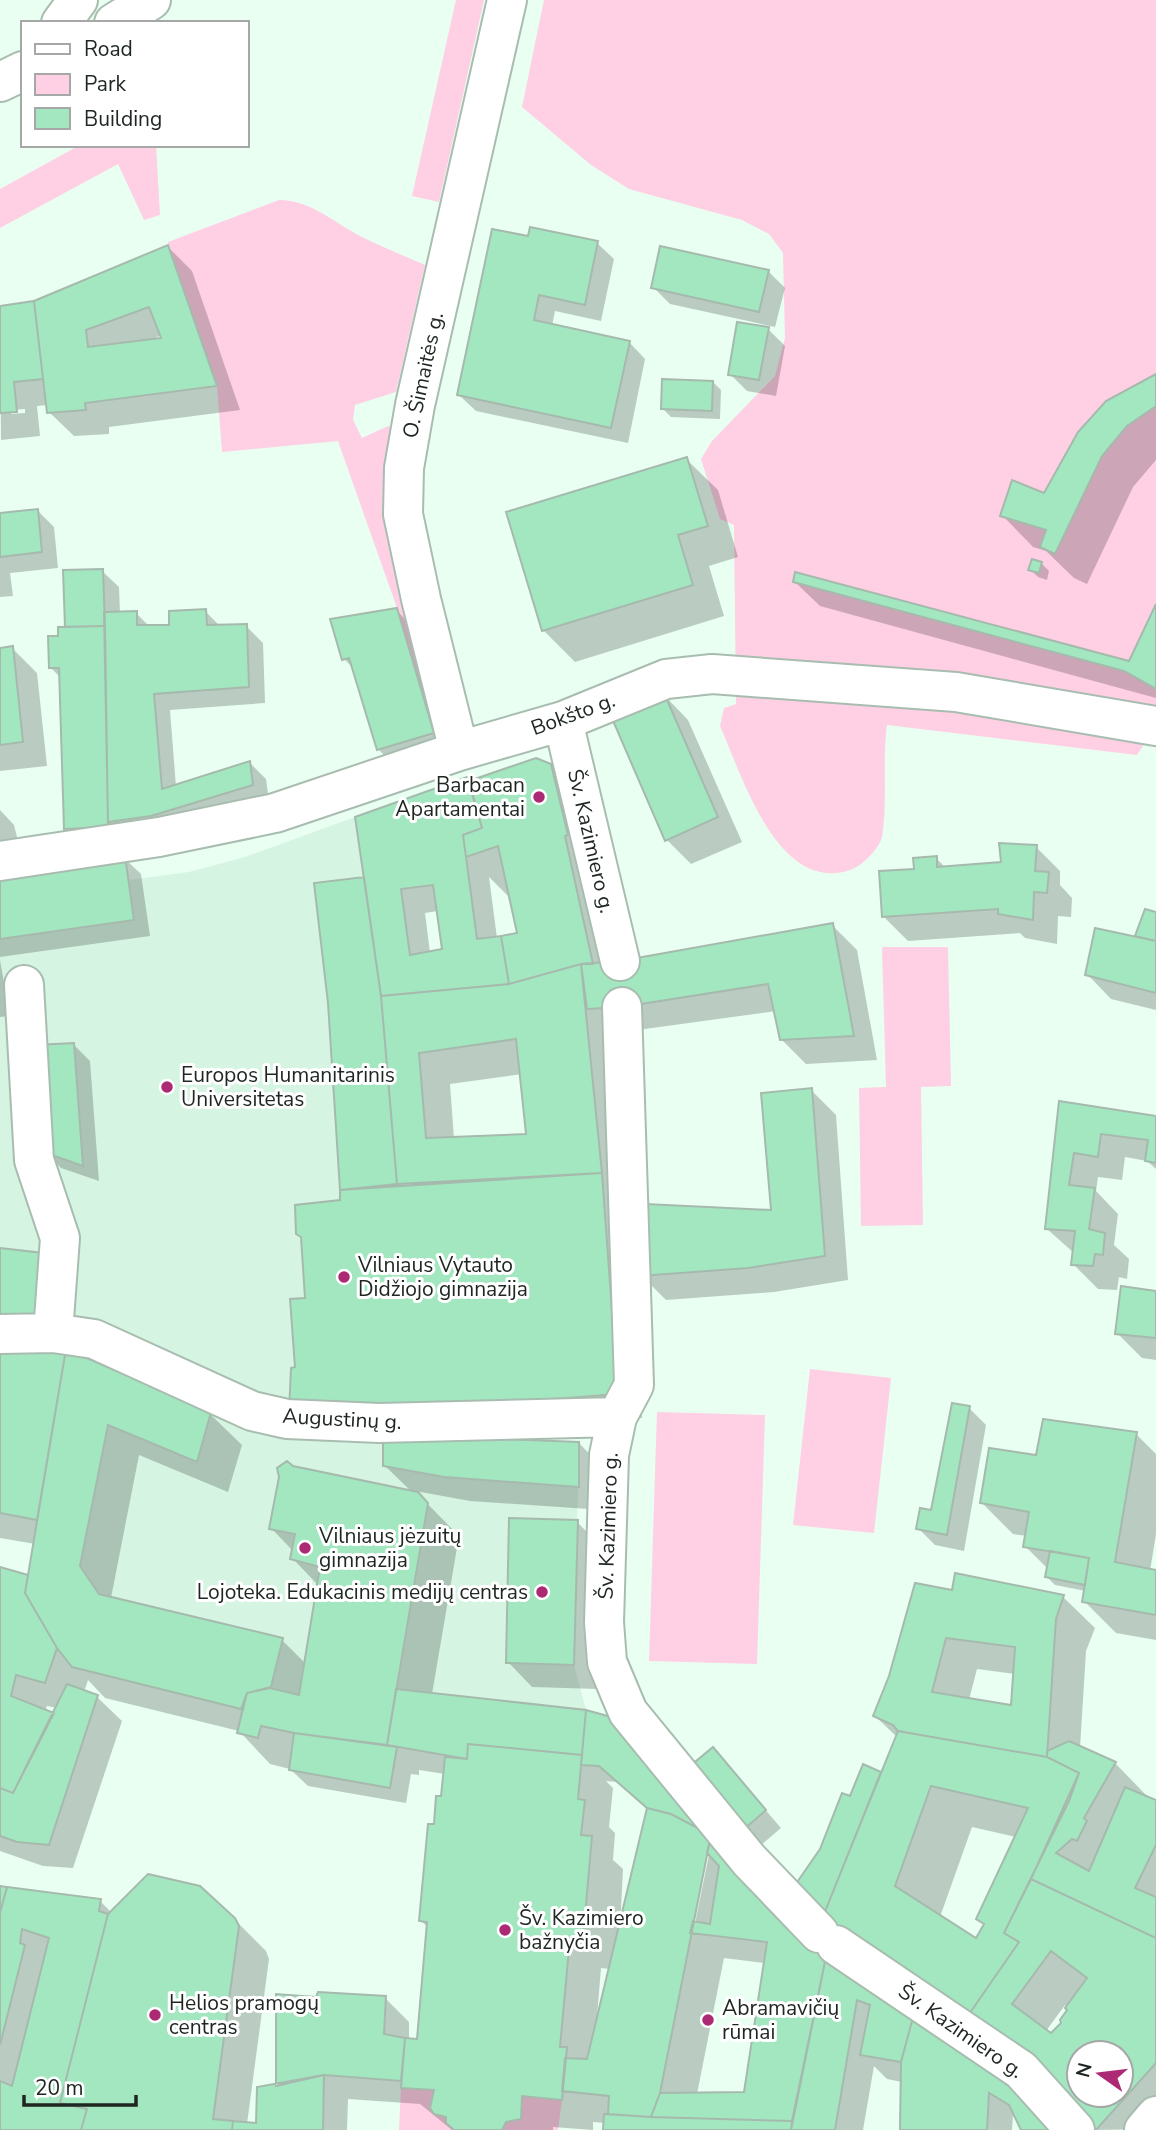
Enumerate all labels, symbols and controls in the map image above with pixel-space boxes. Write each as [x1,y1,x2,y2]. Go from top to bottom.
legend [21,21,248,147]
text: Road [84,35,133,63]
text: Park [84,70,126,98]
text: Building [84,105,162,133]
street label: O. Šimaitės g. [396,309,450,441]
street label: Bokšto g. [527,686,619,742]
street label: Šv. Kazimiero g. [561,766,621,916]
place label: Barbacan Apartamentai [395,771,525,823]
marker: Barbacan Apartamentai [531,789,547,805]
place label: Europos Humanitarinis Universitetas [181,1061,395,1113]
marker: Europos Humanitarinis Universitetas [159,1079,175,1095]
place label: Vilniaus Vytauto Didžiojo gimnazija [357,1251,528,1303]
marker: Vilniaus Vytauto Didžiojo gimnazija [336,1269,352,1285]
street label: Augustinų g. [282,1402,402,1436]
street label: Šv. Kazimiero g. [591,1452,625,1600]
place label: Vilniaus jėzuitų gimnazija [318,1522,462,1574]
marker: Vilniaus jėzuitų gimnazija [297,1540,313,1556]
place label: Lojoteka. Edukacinis medijų centras [197,1578,528,1606]
marker: Lojoteka. Edukacinis medijų centras [534,1584,550,1600]
place label: Šv. Kazimiero bažnyčia [519,1904,644,1956]
marker: Šv. Kazimiero bažnyčia [497,1922,513,1938]
street label: Šv. Kazimiero g. [893,1977,1029,2085]
place label: Helios pramogų centras [169,1989,319,2041]
place label: Abramavičių rūmai [722,1994,839,2046]
marker: Helios pramogų centras [147,2007,163,2023]
marker: Abramavičių rūmai [700,2012,716,2028]
north arrow [1065,2039,1135,2109]
text: N [1070,2060,1099,2080]
scale bar [24,2064,136,2108]
text: 20 m [35,2074,84,2102]

